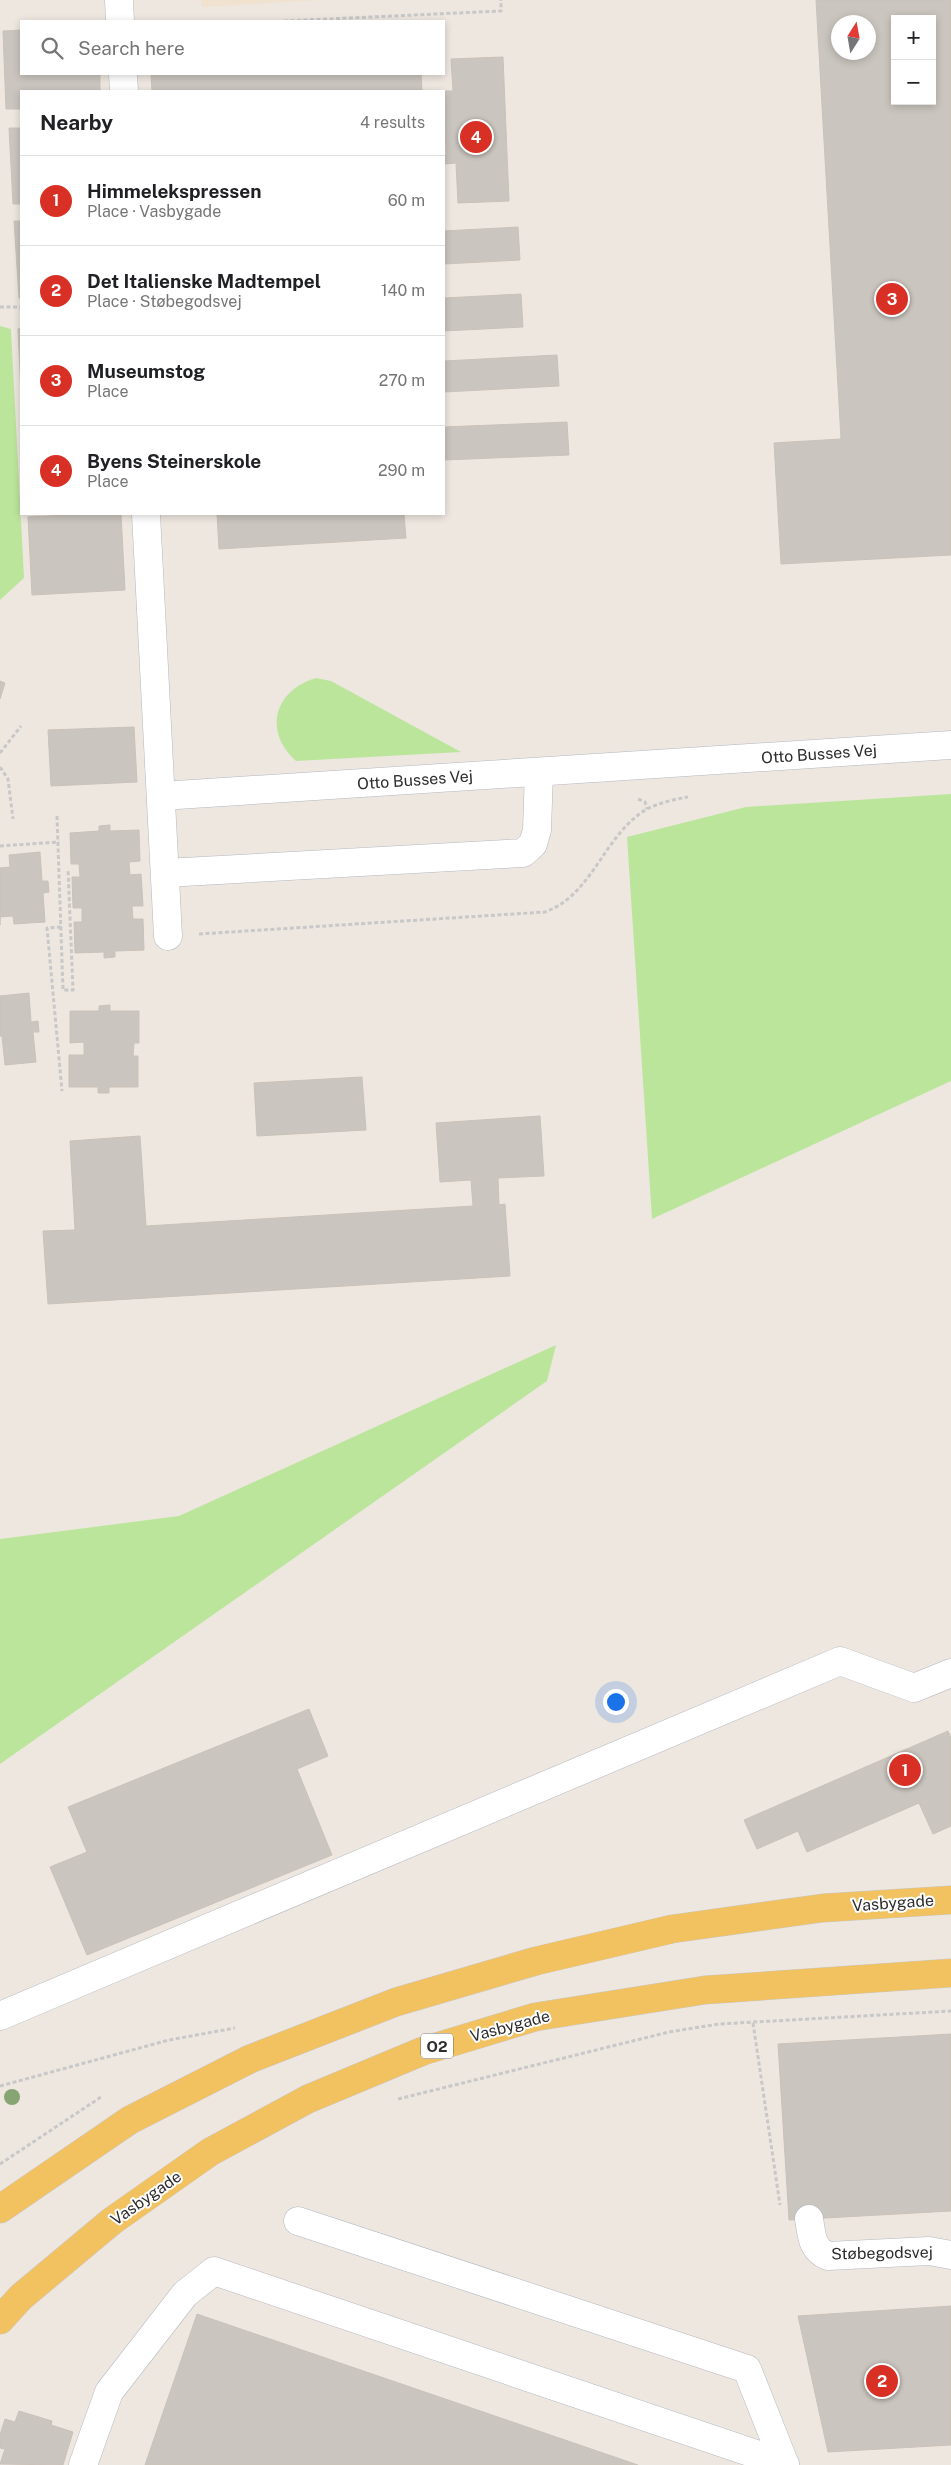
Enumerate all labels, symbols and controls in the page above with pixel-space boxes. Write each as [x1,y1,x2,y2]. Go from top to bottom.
north arrow [831,15,876,60]
map controls [891,15,936,105]
button: + [891,15,936,60]
search box [20,20,445,75]
icon: search [38,34,66,62]
text: Search here [78,37,185,59]
button: − [891,60,936,105]
text: Nearby [40,110,113,135]
text: 4 results [360,113,425,132]
pin: 4 [460,118,492,156]
text: Himmelekspressen [87,180,261,202]
text: 1 [53,191,59,210]
text: 60 m [388,191,425,210]
text: Place · Vasbygade [87,202,221,221]
text: Det Italienske Madtempel [87,270,321,292]
pin: 3 [876,280,908,318]
text: 2 [51,281,61,300]
text: 140 m [381,281,425,300]
text: Place · Støbegodsvej [87,292,242,311]
text: Museumstog [87,360,205,382]
text: 3 [51,371,61,390]
text: 270 m [379,371,425,390]
text: Place [87,382,129,401]
text: Byens Steinerskole [87,450,261,472]
text: 4 [51,461,61,480]
text: 290 m [378,461,425,480]
text: Place [87,472,129,491]
street label: Otto Busses Vej [760,740,878,768]
street label: Otto Busses Vej [356,766,474,794]
your location [603,1689,629,1715]
pin: 1 [889,1751,921,1789]
street label: Vasbygade [852,1891,934,1915]
street label: Vasbygade [468,2006,552,2046]
road number: O2 [421,2034,453,2058]
street label: Vasbygade [107,2167,185,2229]
street label: Støbegodsvej [831,2243,933,2263]
pin: 2 [866,2362,898,2400]

